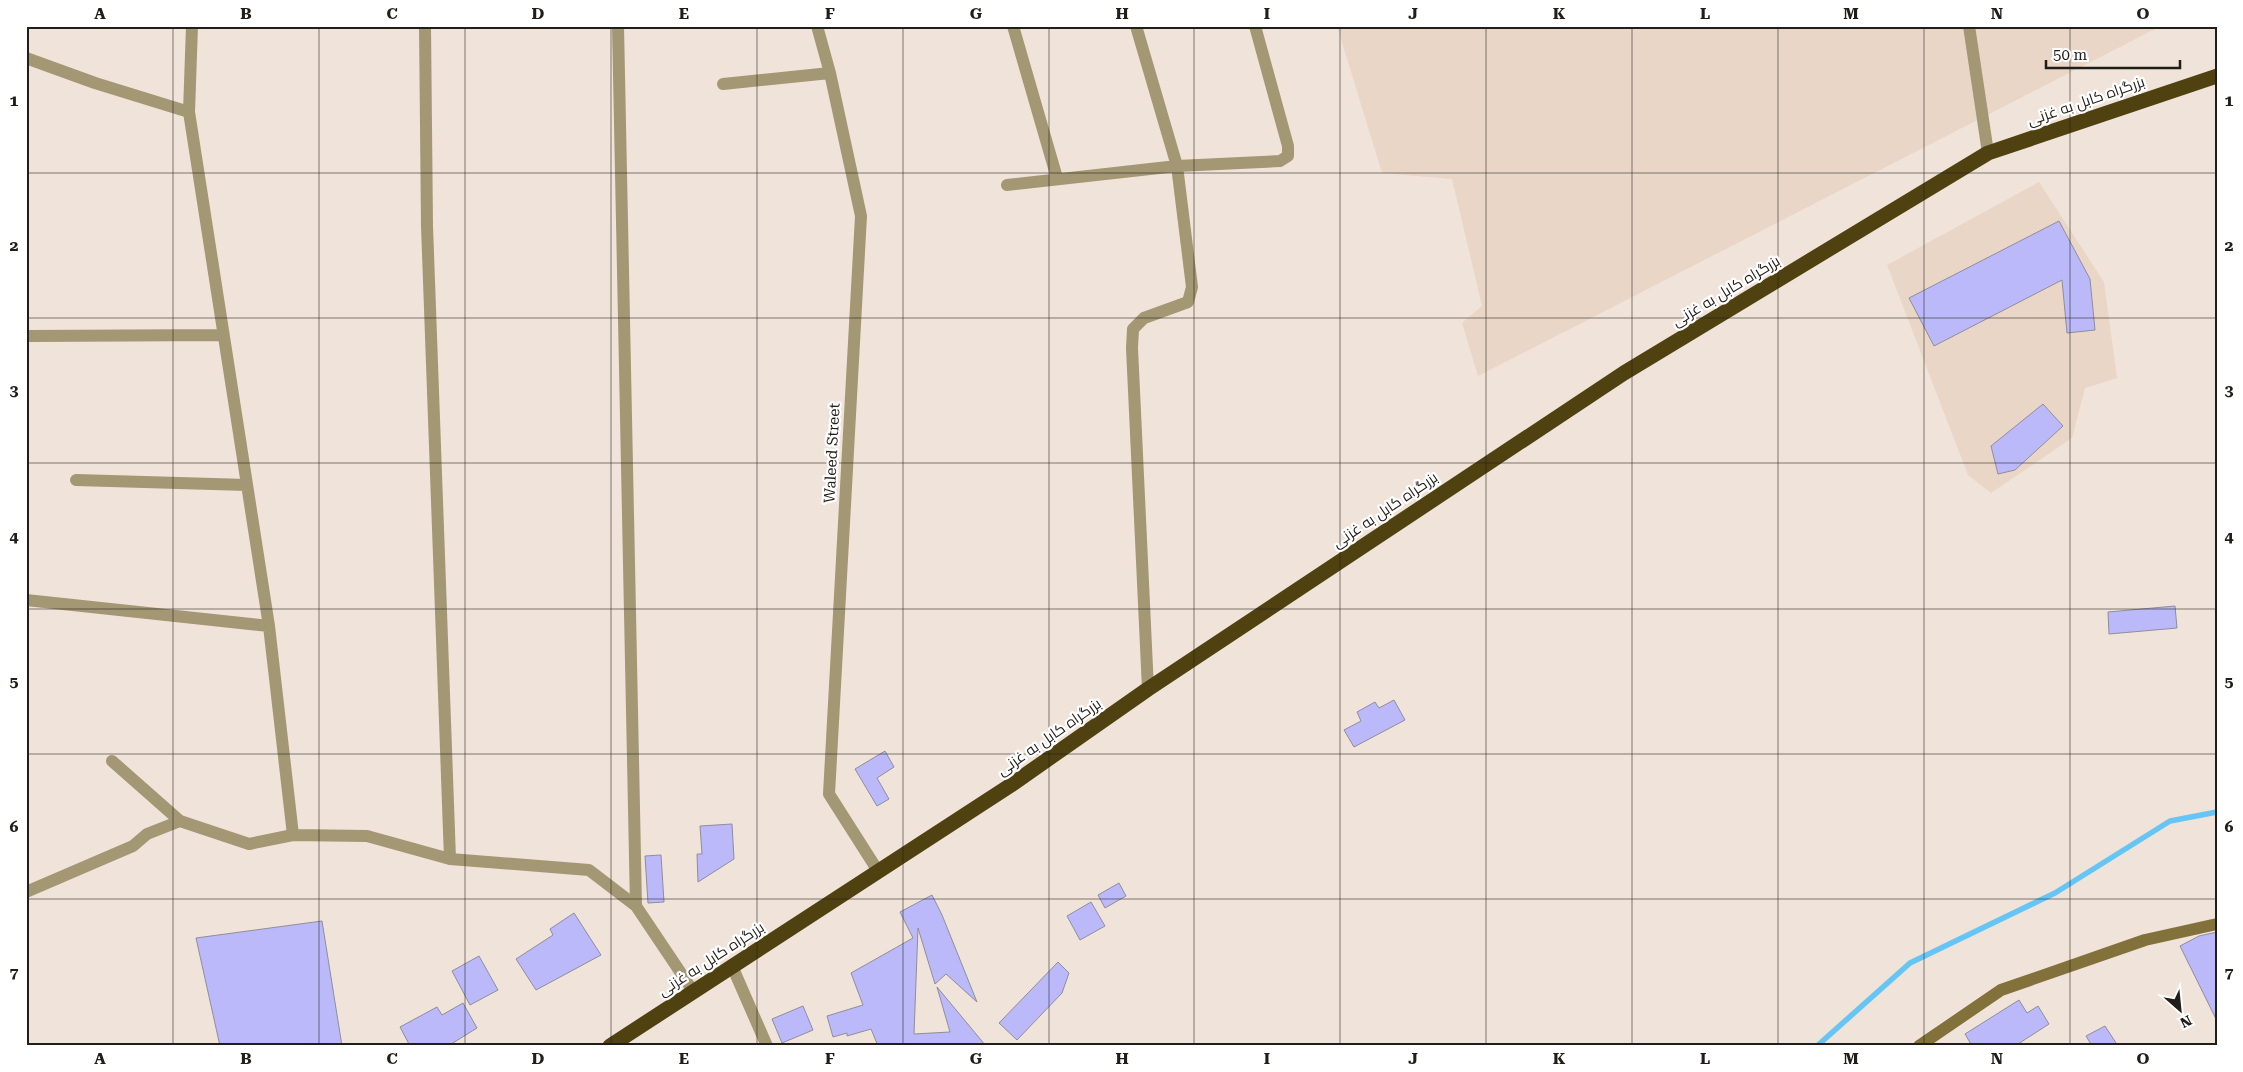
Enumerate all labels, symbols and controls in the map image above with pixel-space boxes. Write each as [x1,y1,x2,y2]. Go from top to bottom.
text: A [94,4,106,23]
text: B [240,4,252,23]
text: C [386,4,398,23]
text: D [532,4,545,23]
text: E [679,4,689,23]
text: F [825,4,835,23]
text: G [970,4,983,23]
text: H [1115,4,1129,23]
text: I [1264,4,1270,23]
text: J [1408,4,1418,23]
text: K [1553,4,1566,23]
text: L [1700,4,1710,23]
text: M [1843,4,1859,23]
text: N [1991,4,2003,23]
text: O [2137,4,2150,23]
scale bar [2046,38,2179,70]
text: 50 m [2053,46,2088,64]
street label: بزرگراه کابل به غزنی [2025,72,2147,130]
text: 1 [10,91,19,110]
text: 1 [2225,91,2234,110]
text: 2 [10,236,19,255]
text: 2 [2225,236,2234,255]
street label: بزرگراه کابل به غزنی [1669,252,1784,331]
text: 3 [10,381,19,400]
text: 3 [2225,381,2234,400]
street label: Waleed Street [820,402,844,504]
street label: بزرگراه کابل به غزنی [1329,468,1442,553]
text: 4 [10,527,19,546]
text: 4 [2225,527,2234,546]
text: 5 [10,672,19,691]
text: 5 [2225,672,2234,691]
street label: بزرگراه کابل به غزنی [994,694,1105,780]
text: 6 [10,817,19,836]
text: 6 [2225,817,2234,836]
street label: بزرگراه کابل به غزنی [655,918,768,1001]
text: 7 [10,963,19,982]
text: 7 [2225,963,2234,982]
north arrow [2156,984,2206,1034]
text: N [2177,1012,2194,1031]
text: A [94,1049,106,1068]
text: B [240,1049,252,1068]
text: C [386,1049,398,1068]
text: D [532,1049,545,1068]
text: E [679,1049,689,1068]
text: F [825,1049,835,1068]
text: G [970,1049,983,1068]
text: H [1115,1049,1129,1068]
text: I [1264,1049,1270,1068]
text: J [1408,1049,1418,1068]
text: K [1553,1049,1566,1068]
text: L [1700,1049,1710,1068]
text: M [1843,1049,1859,1068]
text: N [1991,1049,2003,1068]
text: O [2137,1049,2150,1068]

